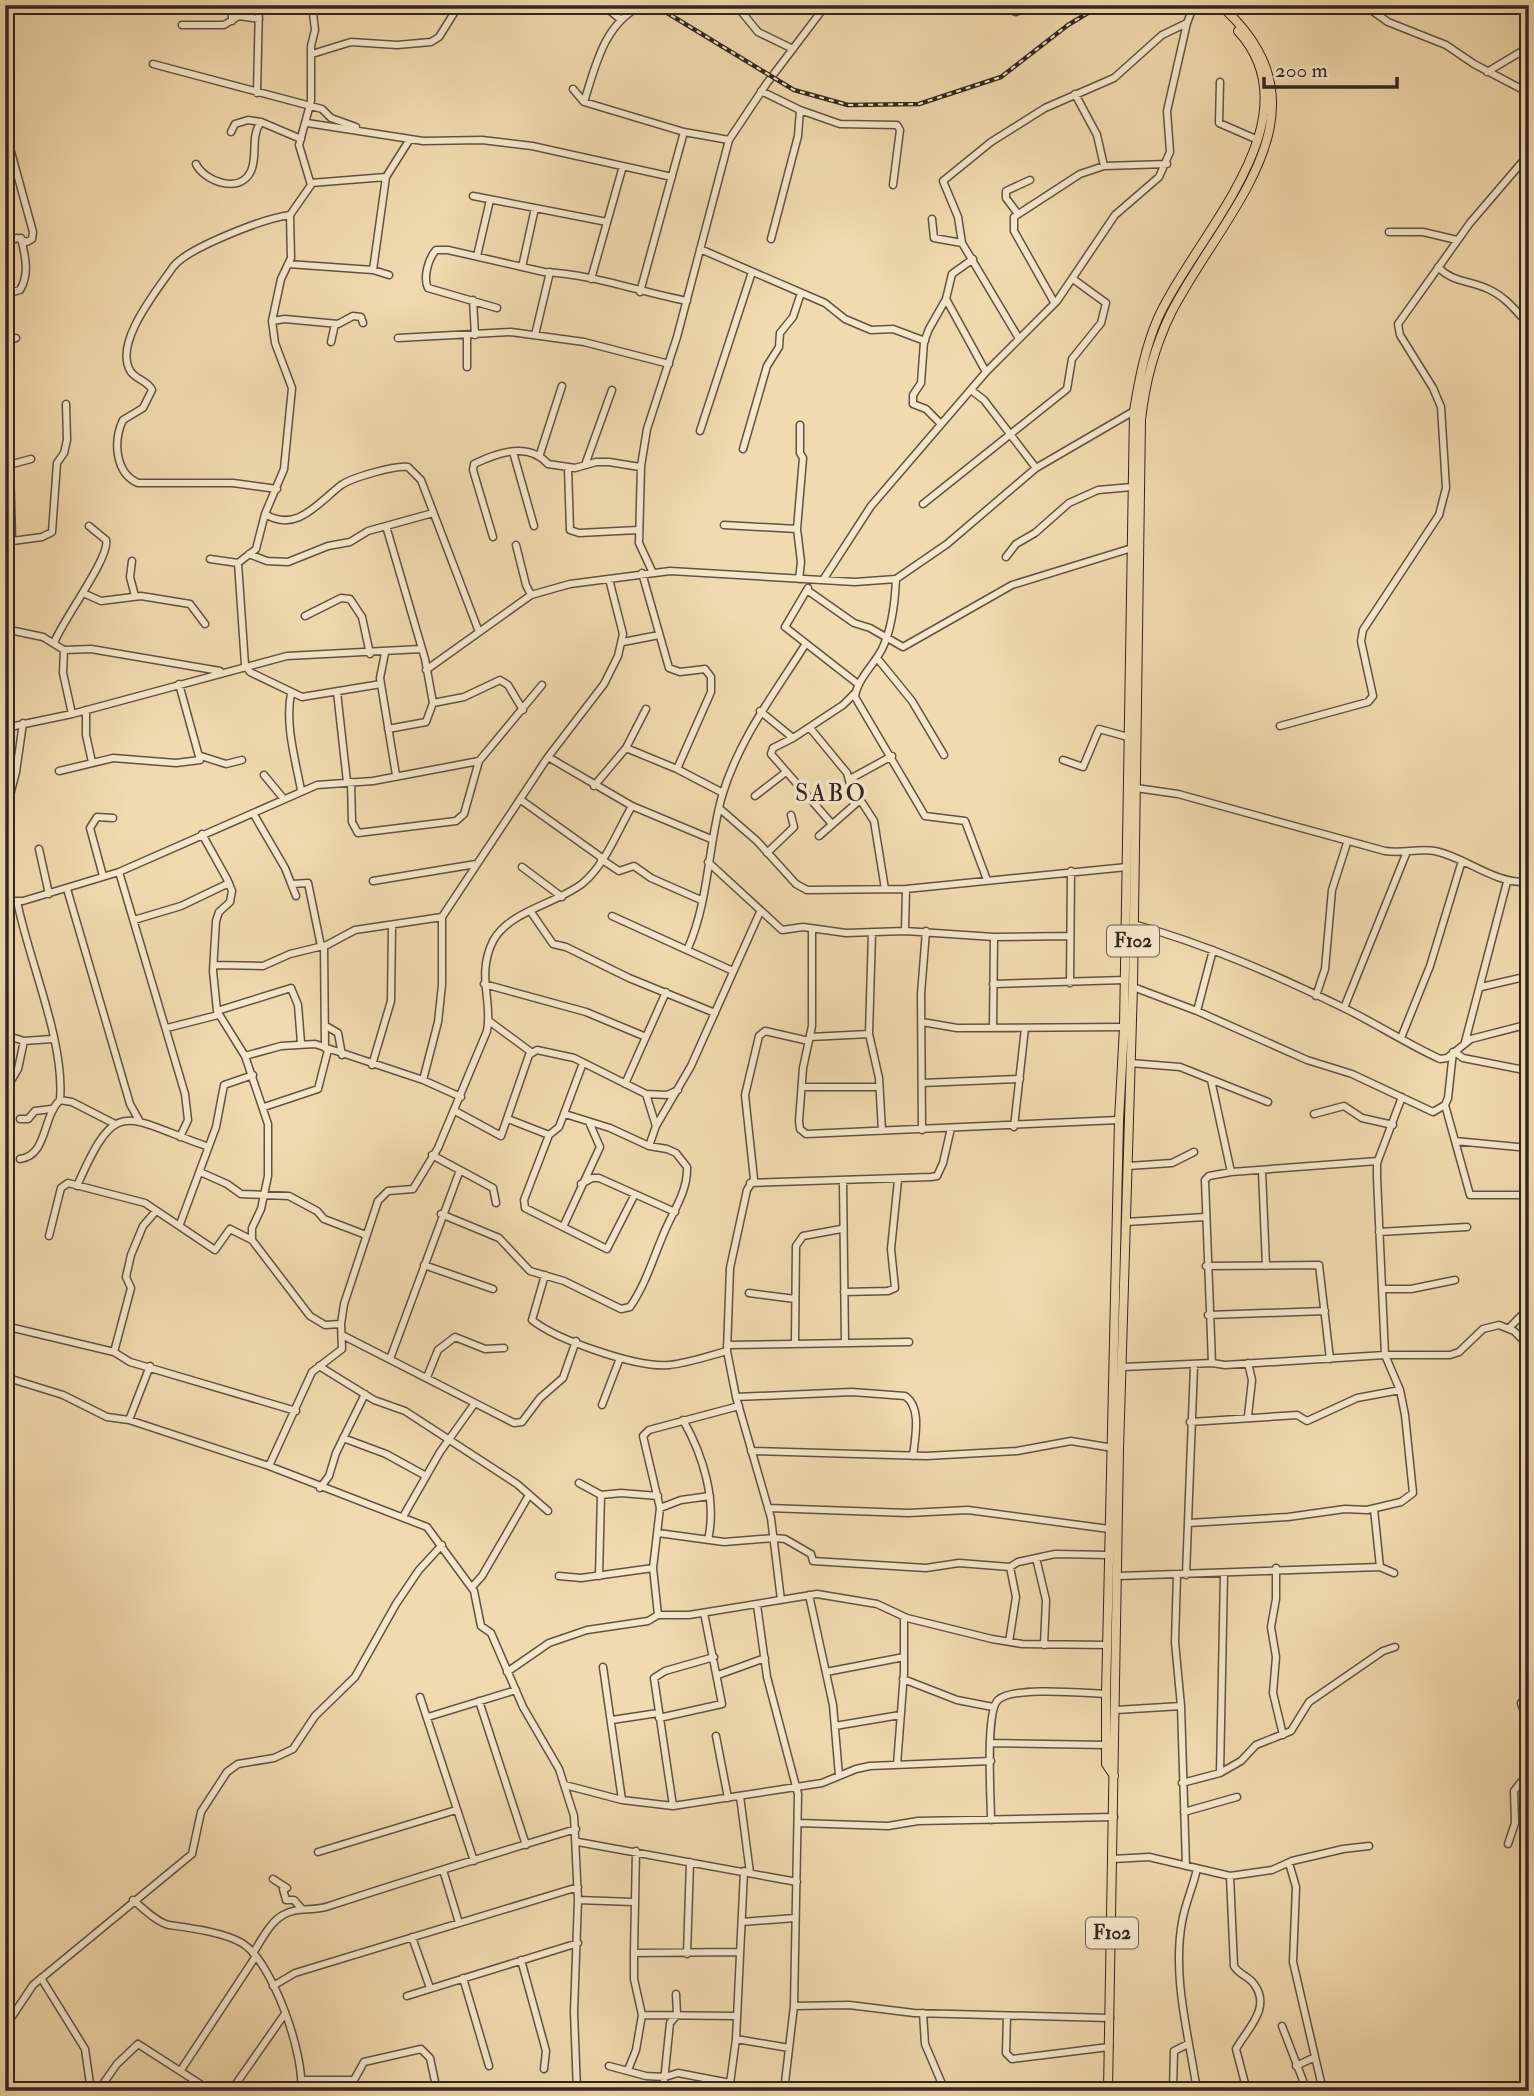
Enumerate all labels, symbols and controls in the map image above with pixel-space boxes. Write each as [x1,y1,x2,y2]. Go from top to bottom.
scale bar [1264,46,1398,90]
text: 200 m [1275,57,1328,84]
district label: SABO [795,778,867,809]
road number: F102 [1107,925,1159,956]
road number: F102 [1086,1918,1138,1949]

